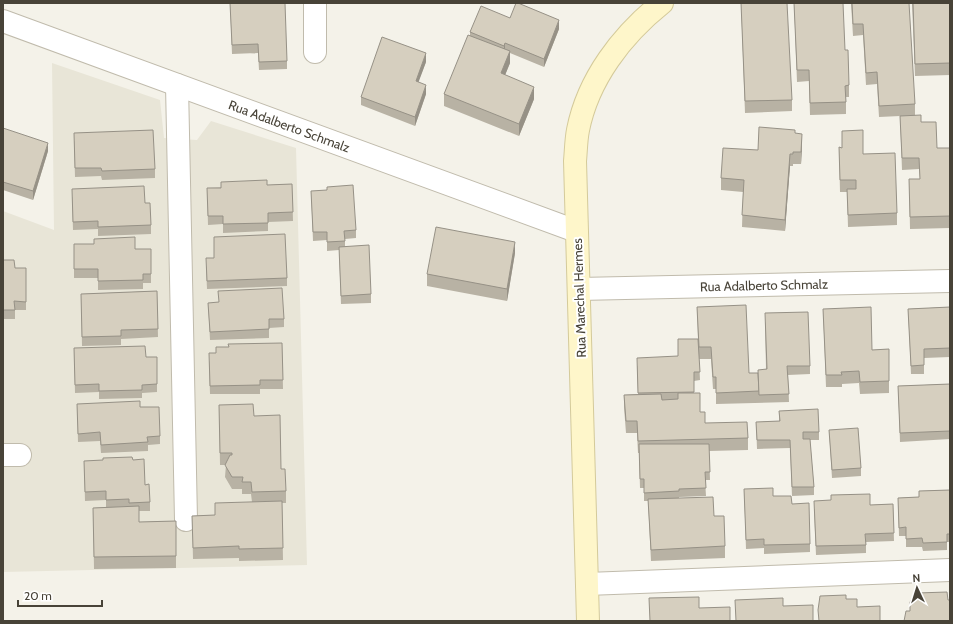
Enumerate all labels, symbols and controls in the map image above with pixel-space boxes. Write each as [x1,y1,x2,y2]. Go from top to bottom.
street label: Rua Adalberto Schmalz [227,96,352,155]
street label: Rua Marechal Hermes [569,237,589,358]
street label: Rua Adalberto Schmalz [700,276,828,294]
north arrow [897,568,937,608]
text: N [912,571,921,585]
scale bar [18,582,102,608]
text: 20 m [24,588,52,603]

